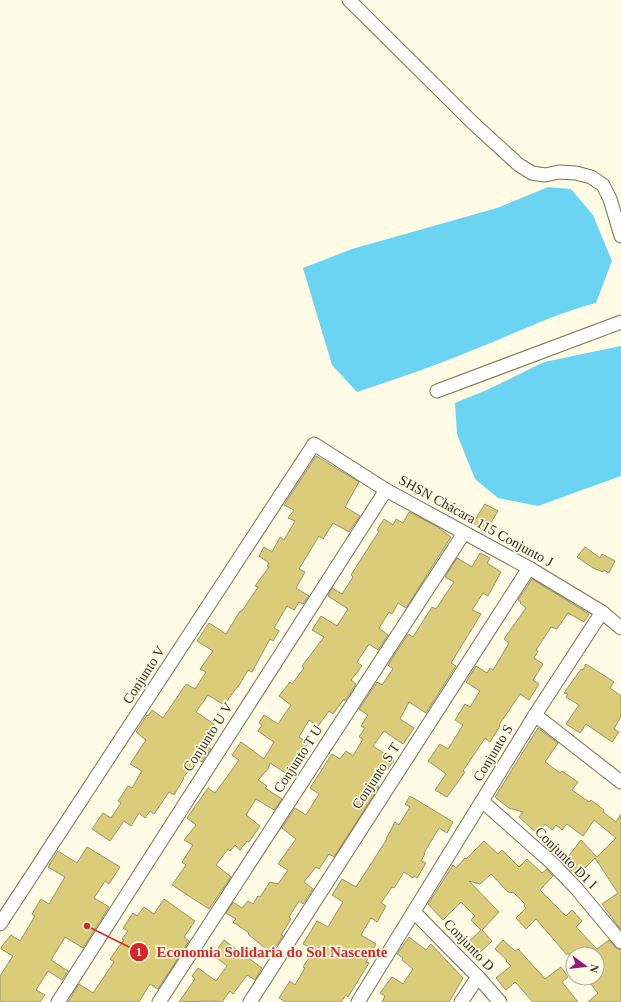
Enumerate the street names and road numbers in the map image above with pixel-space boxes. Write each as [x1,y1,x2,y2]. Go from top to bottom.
street label: SHSN Chácara 115 Conjunto J [396,472,556,570]
street label: Conjunto V [120,643,168,707]
street label: Conjunto U V [180,700,236,774]
street label: Conjunto S [470,722,516,784]
street label: Conjunto T U [271,723,325,795]
street label: Conjunto S T [349,740,403,812]
street label: Conjunto D1 I [532,824,600,892]
street label: Conjunto D [441,916,497,974]

